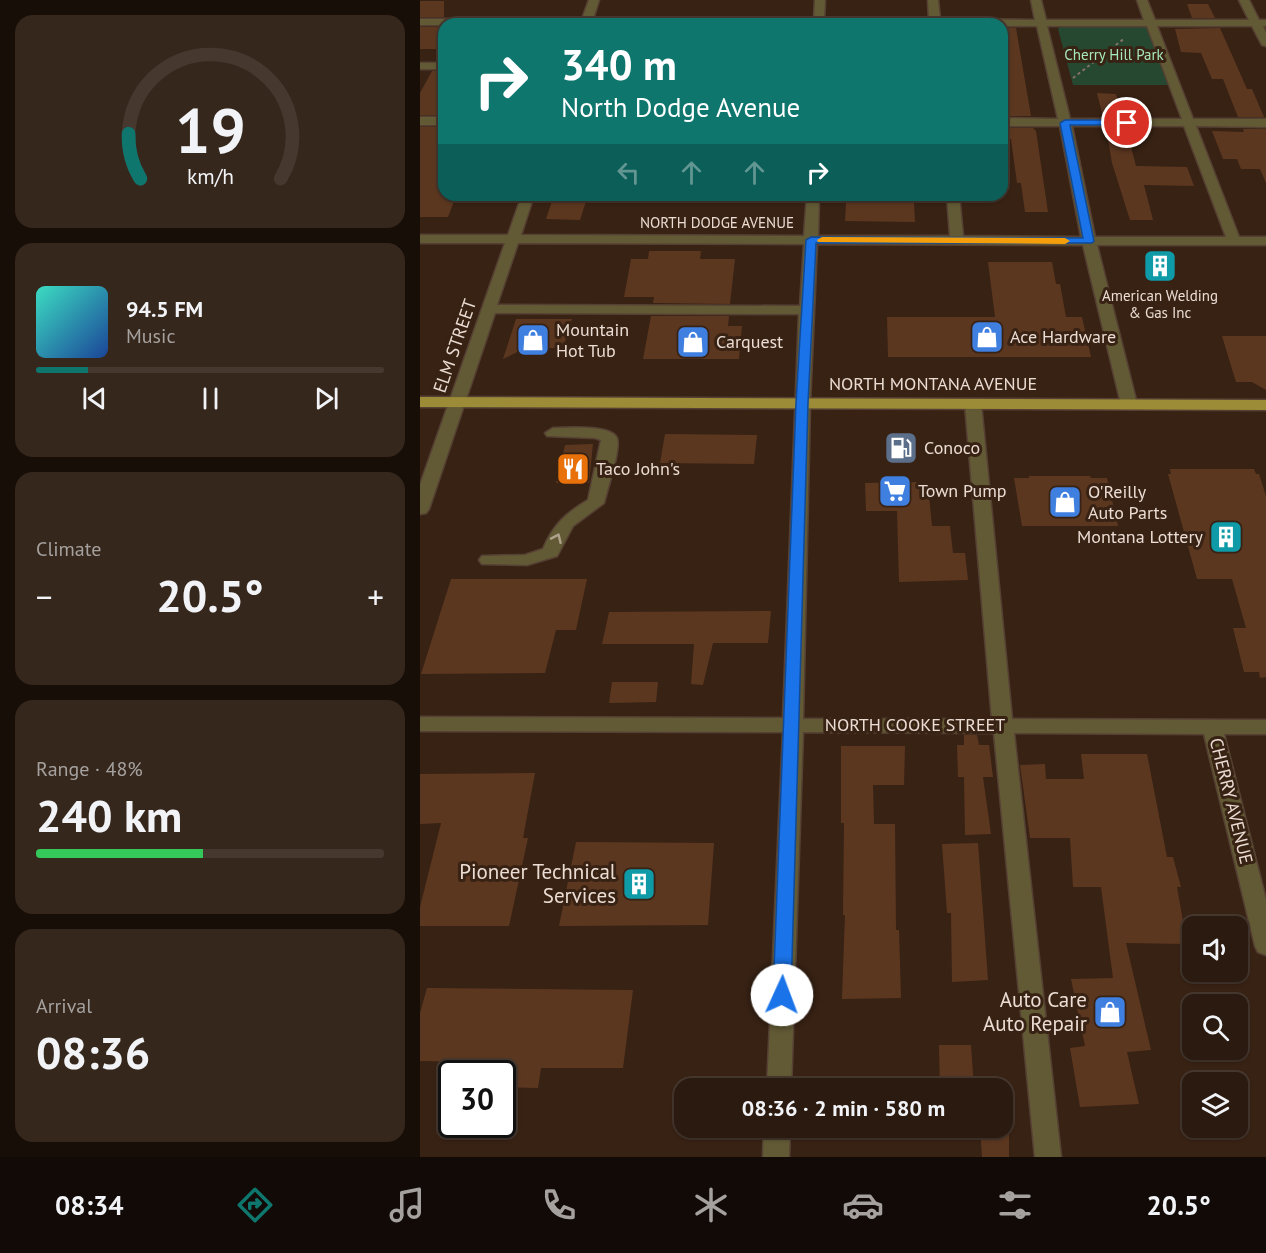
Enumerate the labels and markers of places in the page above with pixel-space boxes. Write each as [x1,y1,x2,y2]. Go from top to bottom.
pin [1101,97,1152,148]
building icon: American Welding & Gas Inc [1142,248,1178,284]
place label: American Welding & Gas Inc [1102,286,1218,322]
place label: Mountain Hot Tub [556,318,629,362]
shop icon: Ace Hardware [969,319,1005,355]
shop icon: Mountain Hot Tub [515,322,551,358]
shop icon: Carquest [675,324,711,360]
place label: Ace Hardware [1010,325,1116,348]
place label: Carquest [716,330,783,353]
fuel station icon: Conoco [883,430,919,466]
place label: Conoco [924,436,980,459]
restaurant icon: Taco John's [555,451,591,487]
place label: Taco John's [596,457,680,480]
supermarket icon: Town Pump [877,473,913,509]
place label: Town Pump [918,479,1007,502]
place label: O'Reilly Auto Parts [1088,480,1167,524]
shop icon: O'Reilly Auto Parts [1047,484,1083,520]
building icon: Montana Lottery [1208,519,1244,555]
place label: Montana Lottery [1077,525,1204,548]
place label: Pioneer Technical Services [459,858,616,909]
building icon: Pioneer Technical Services [621,866,657,902]
place label: Auto Care Auto Repair [983,986,1087,1037]
shop icon: Auto Care Auto Repair [1092,994,1128,1030]

